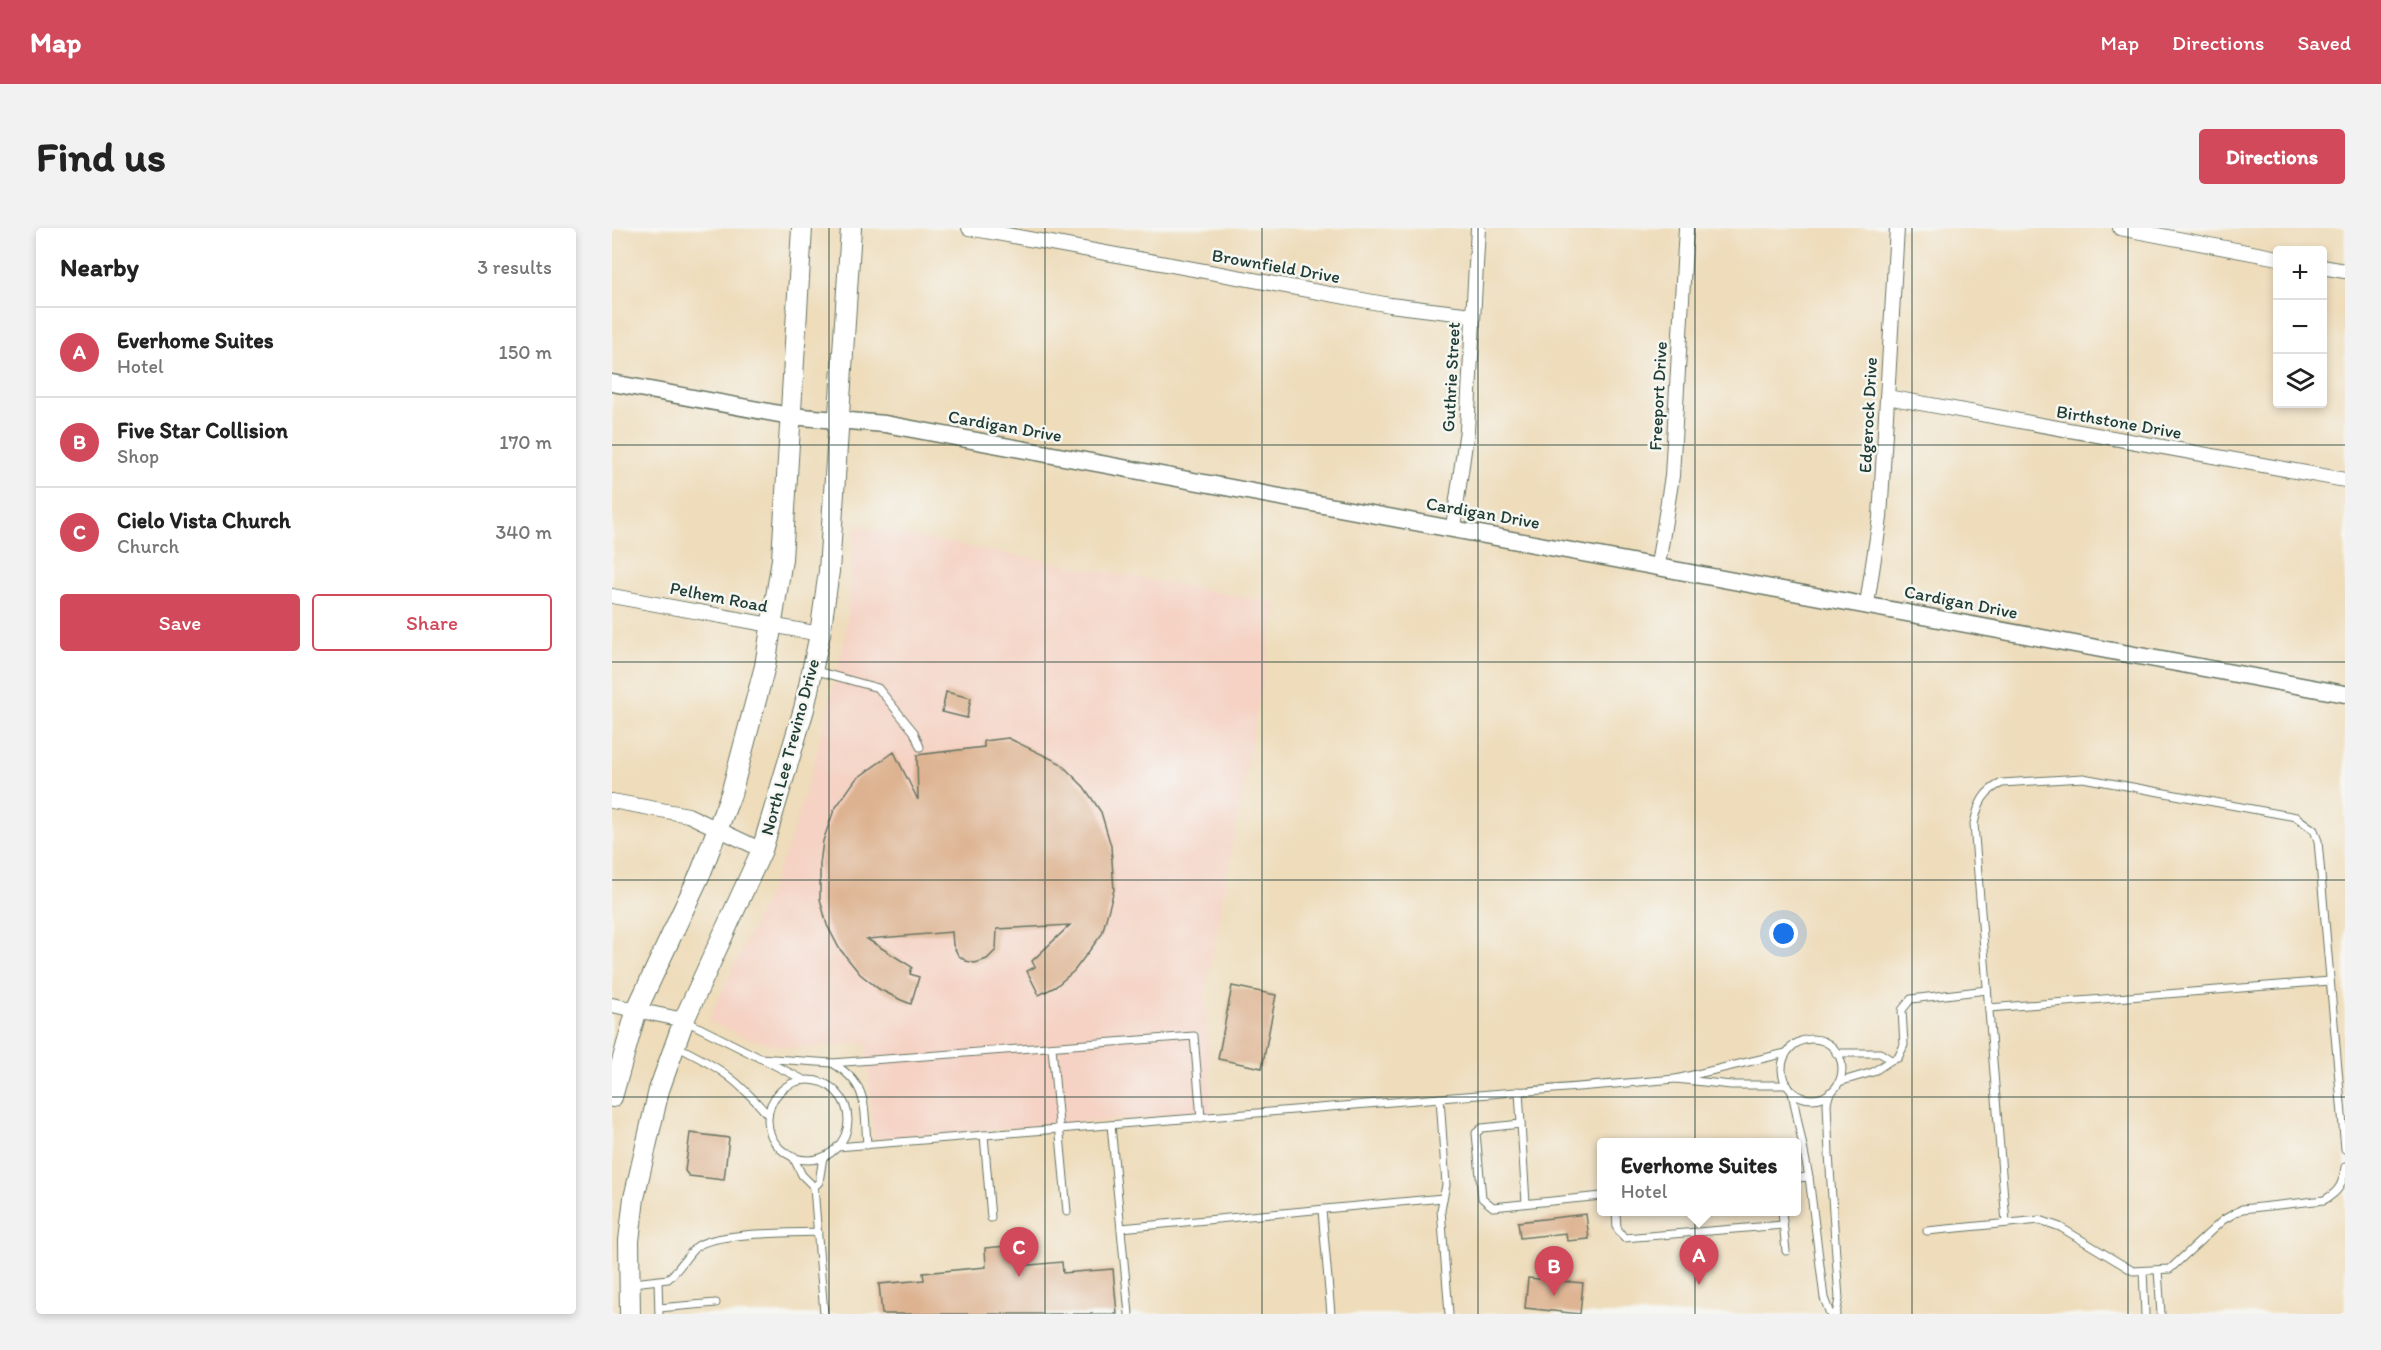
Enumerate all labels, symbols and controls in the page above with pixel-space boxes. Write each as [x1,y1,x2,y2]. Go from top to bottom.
text: Map [30,25,81,59]
text: Map [2101,30,2139,55]
text: Directions [2172,30,2264,55]
text: Saved [2297,30,2351,55]
button: Directions [2199,129,2345,184]
text: Find us [36,131,166,182]
street label: Brownfield Drive [1210,244,1342,288]
map controls [2273,246,2327,408]
button: + [2273,246,2327,300]
text: Nearby [60,251,139,283]
text: 3 results [477,255,552,279]
button: − [2273,300,2327,354]
street label: Guthrie Street [1437,321,1465,433]
text: Everhome Suites [117,327,274,354]
text: A [73,340,86,364]
text: 150 m [499,340,552,364]
street label: Freeport Drive [1644,341,1672,451]
text: Hotel [117,354,164,378]
button: layers [2273,354,2327,408]
street label: Edgerock Drive [1854,356,1882,474]
street label: Birthstone Drive [2055,400,2183,444]
street label: Cardigan Drive [946,405,1064,447]
text: Five Star Collision [117,417,288,444]
text: B [73,430,86,454]
text: 170 m [499,430,552,454]
text: Shop [117,444,159,468]
street label: Cardigan Drive [1424,492,1542,534]
text: Cielo Vista Church [117,507,291,534]
text: C [73,520,86,544]
text: 340 m [495,520,552,544]
text: Church [117,534,179,558]
street label: Pelhem Road [668,577,770,617]
street label: Cardigan Drive [1902,580,2020,624]
button: Save [60,594,300,651]
button: Share [312,594,552,651]
street label: North Lee Trevino Drive [756,656,824,838]
your location [1769,919,1798,948]
popup [1597,1138,1801,1216]
text: Everhome Suites [1621,1152,1777,1179]
text: Hotel [1621,1179,1667,1203]
pin: C [1000,1228,1038,1277]
pin: A [1680,1236,1718,1285]
pin: B [1534,1246,1574,1296]

